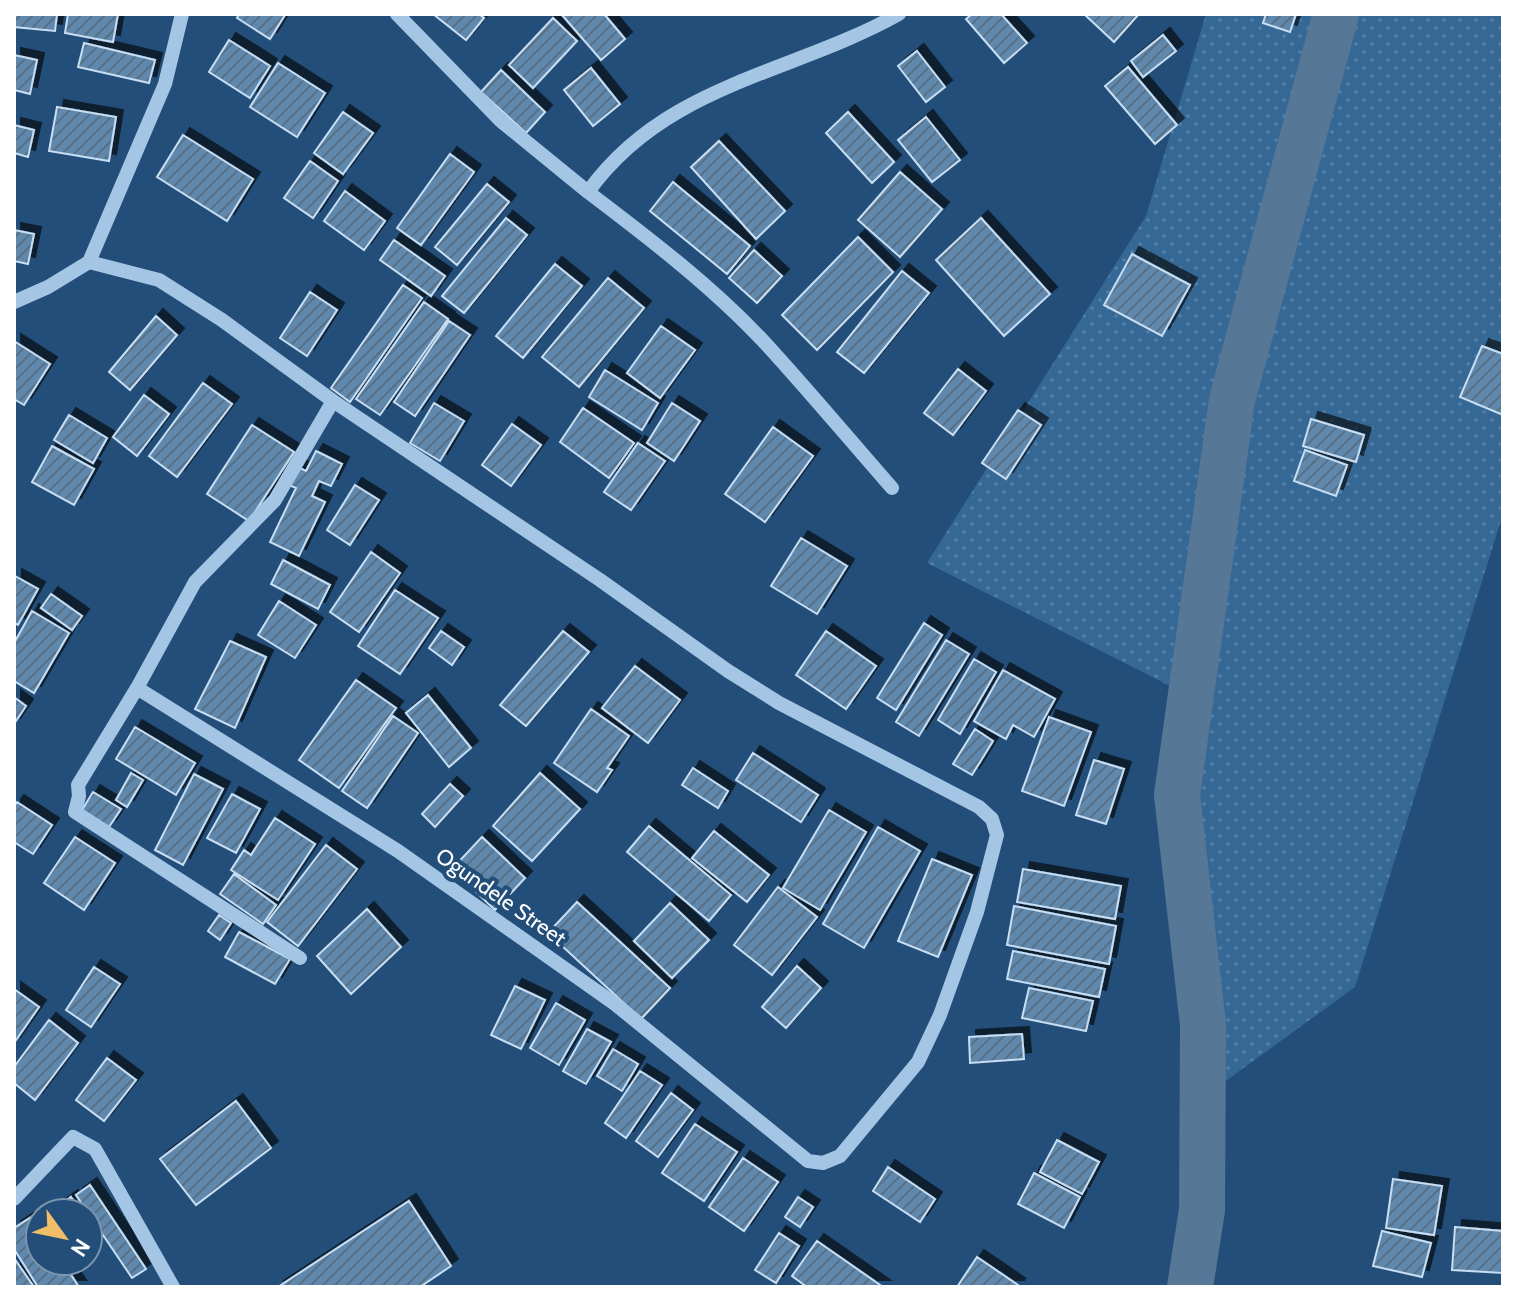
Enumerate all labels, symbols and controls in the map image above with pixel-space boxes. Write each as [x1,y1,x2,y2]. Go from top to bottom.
street label: Ogundele Street [431,842,572,952]
north arrow [24,1197,104,1277]
text: N [65,1234,96,1261]

